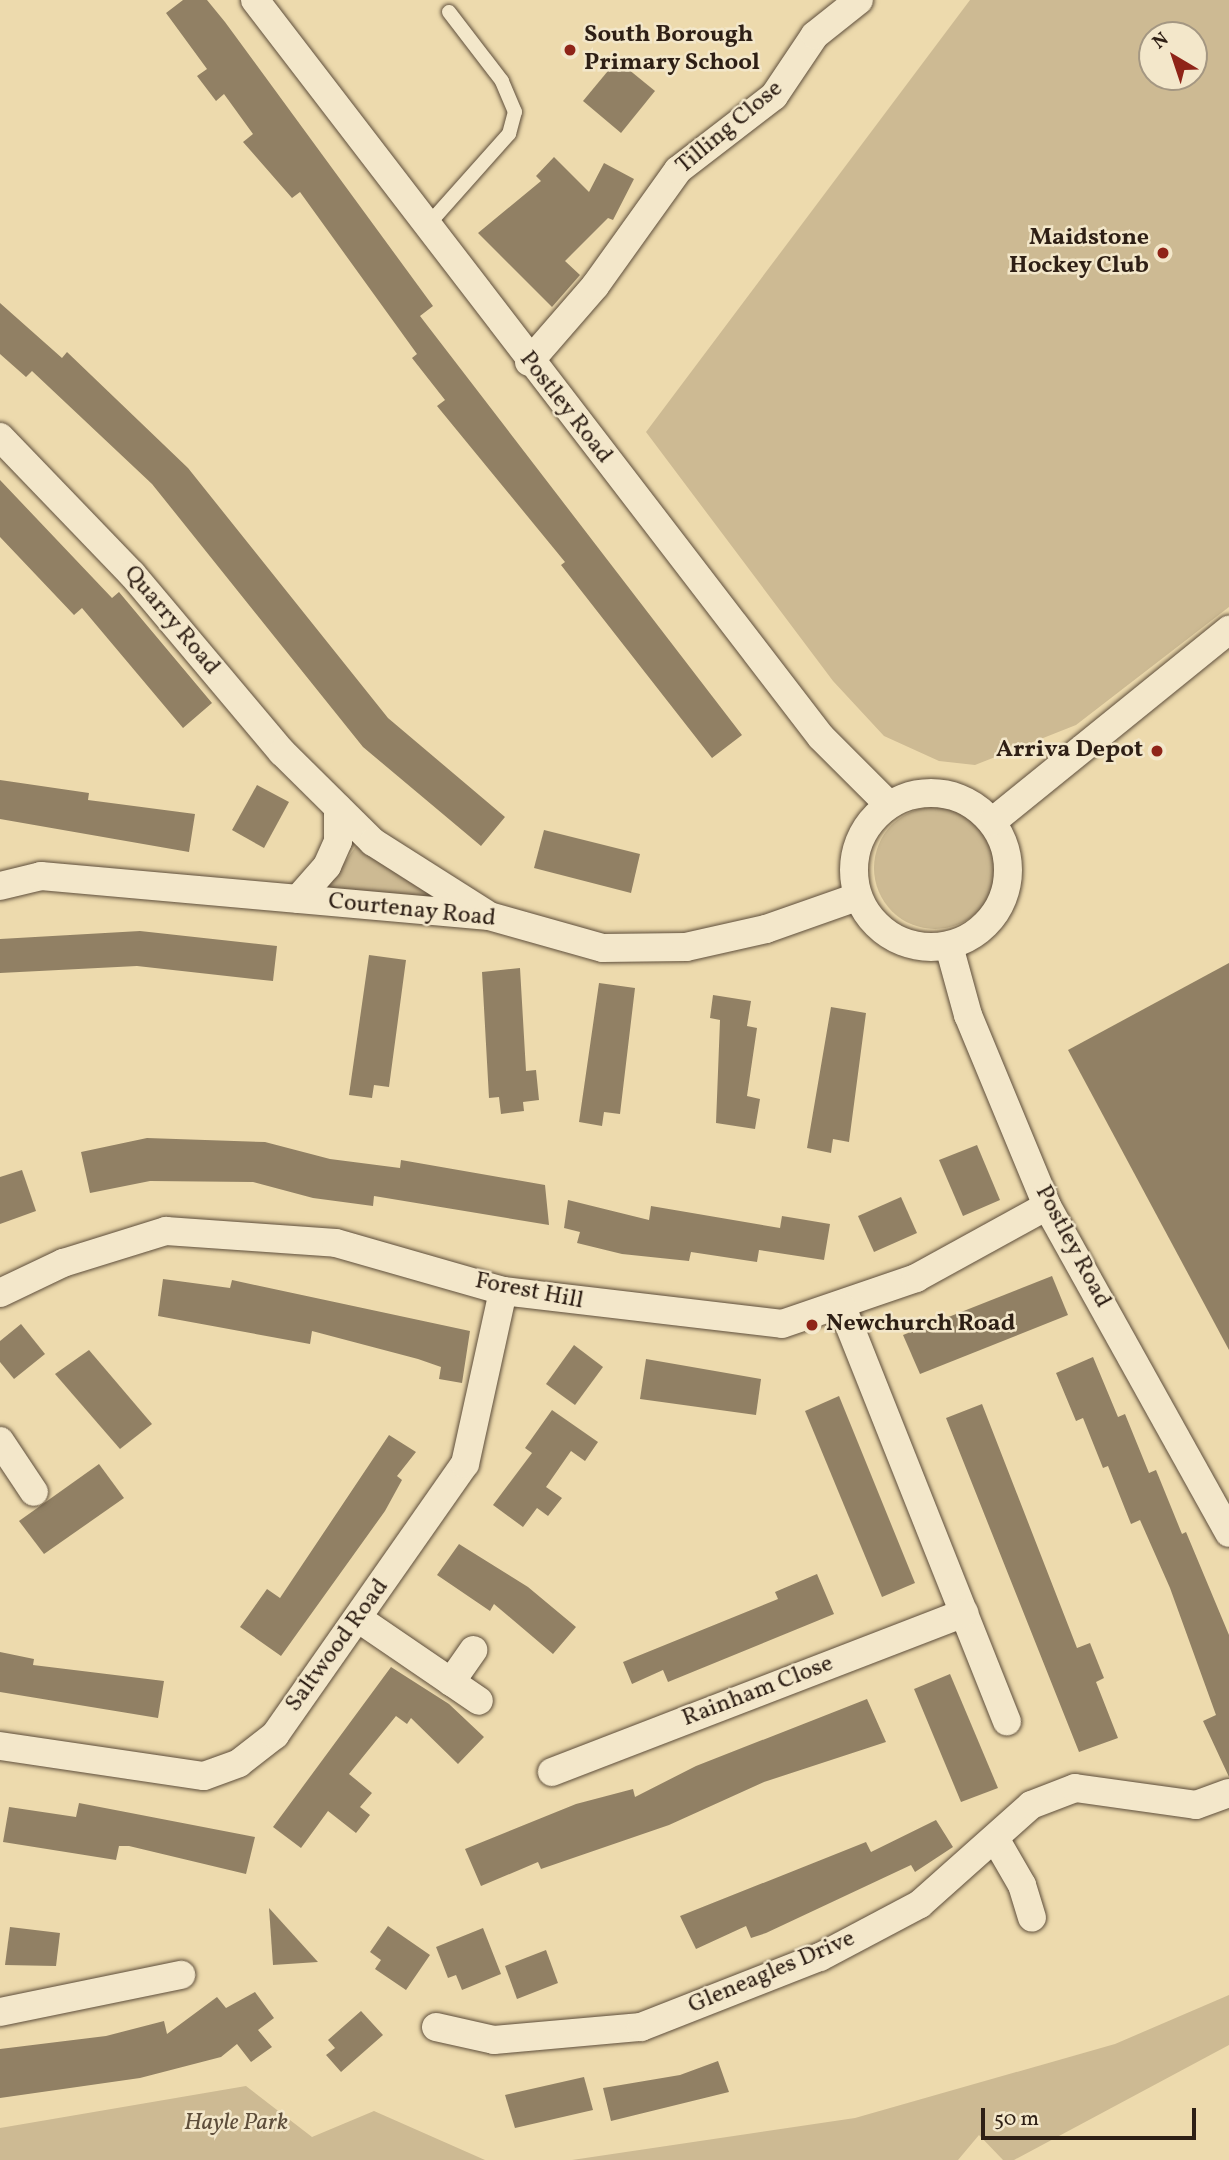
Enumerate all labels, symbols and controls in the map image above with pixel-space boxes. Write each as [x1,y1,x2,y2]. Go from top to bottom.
north arrow [1138,21,1208,91]
place label: South Borough Primary School [584,22,760,78]
text: N [1147,27,1175,56]
marker: South Borough Primary School [562,42,578,58]
street label: Tilling Close [671,75,789,181]
place label: Maidstone Hockey Club [1009,225,1149,281]
marker: Maidstone Hockey Club [1155,245,1171,261]
street label: Postley Road [512,346,618,470]
street label: Quarry Road [117,560,225,682]
place label: Arriva Depot [996,737,1143,765]
marker: Arriva Depot [1149,743,1165,759]
street label: Courtenay Road [326,888,498,934]
street label: Postley Road [1028,1181,1116,1313]
street label: Forest Hill [472,1267,586,1317]
place label: Newchurch Road [826,1311,1015,1339]
marker: Newchurch Road [804,1317,820,1333]
street label: Saltwood Road [280,1574,396,1718]
street label: Rainham Close [678,1650,838,1734]
street label: Gleneagles Drive [684,1925,860,2021]
scale bar [984,2094,1199,2138]
text: 50 m [994,2105,1039,2134]
park label: Hayle Park [184,2110,288,2138]

